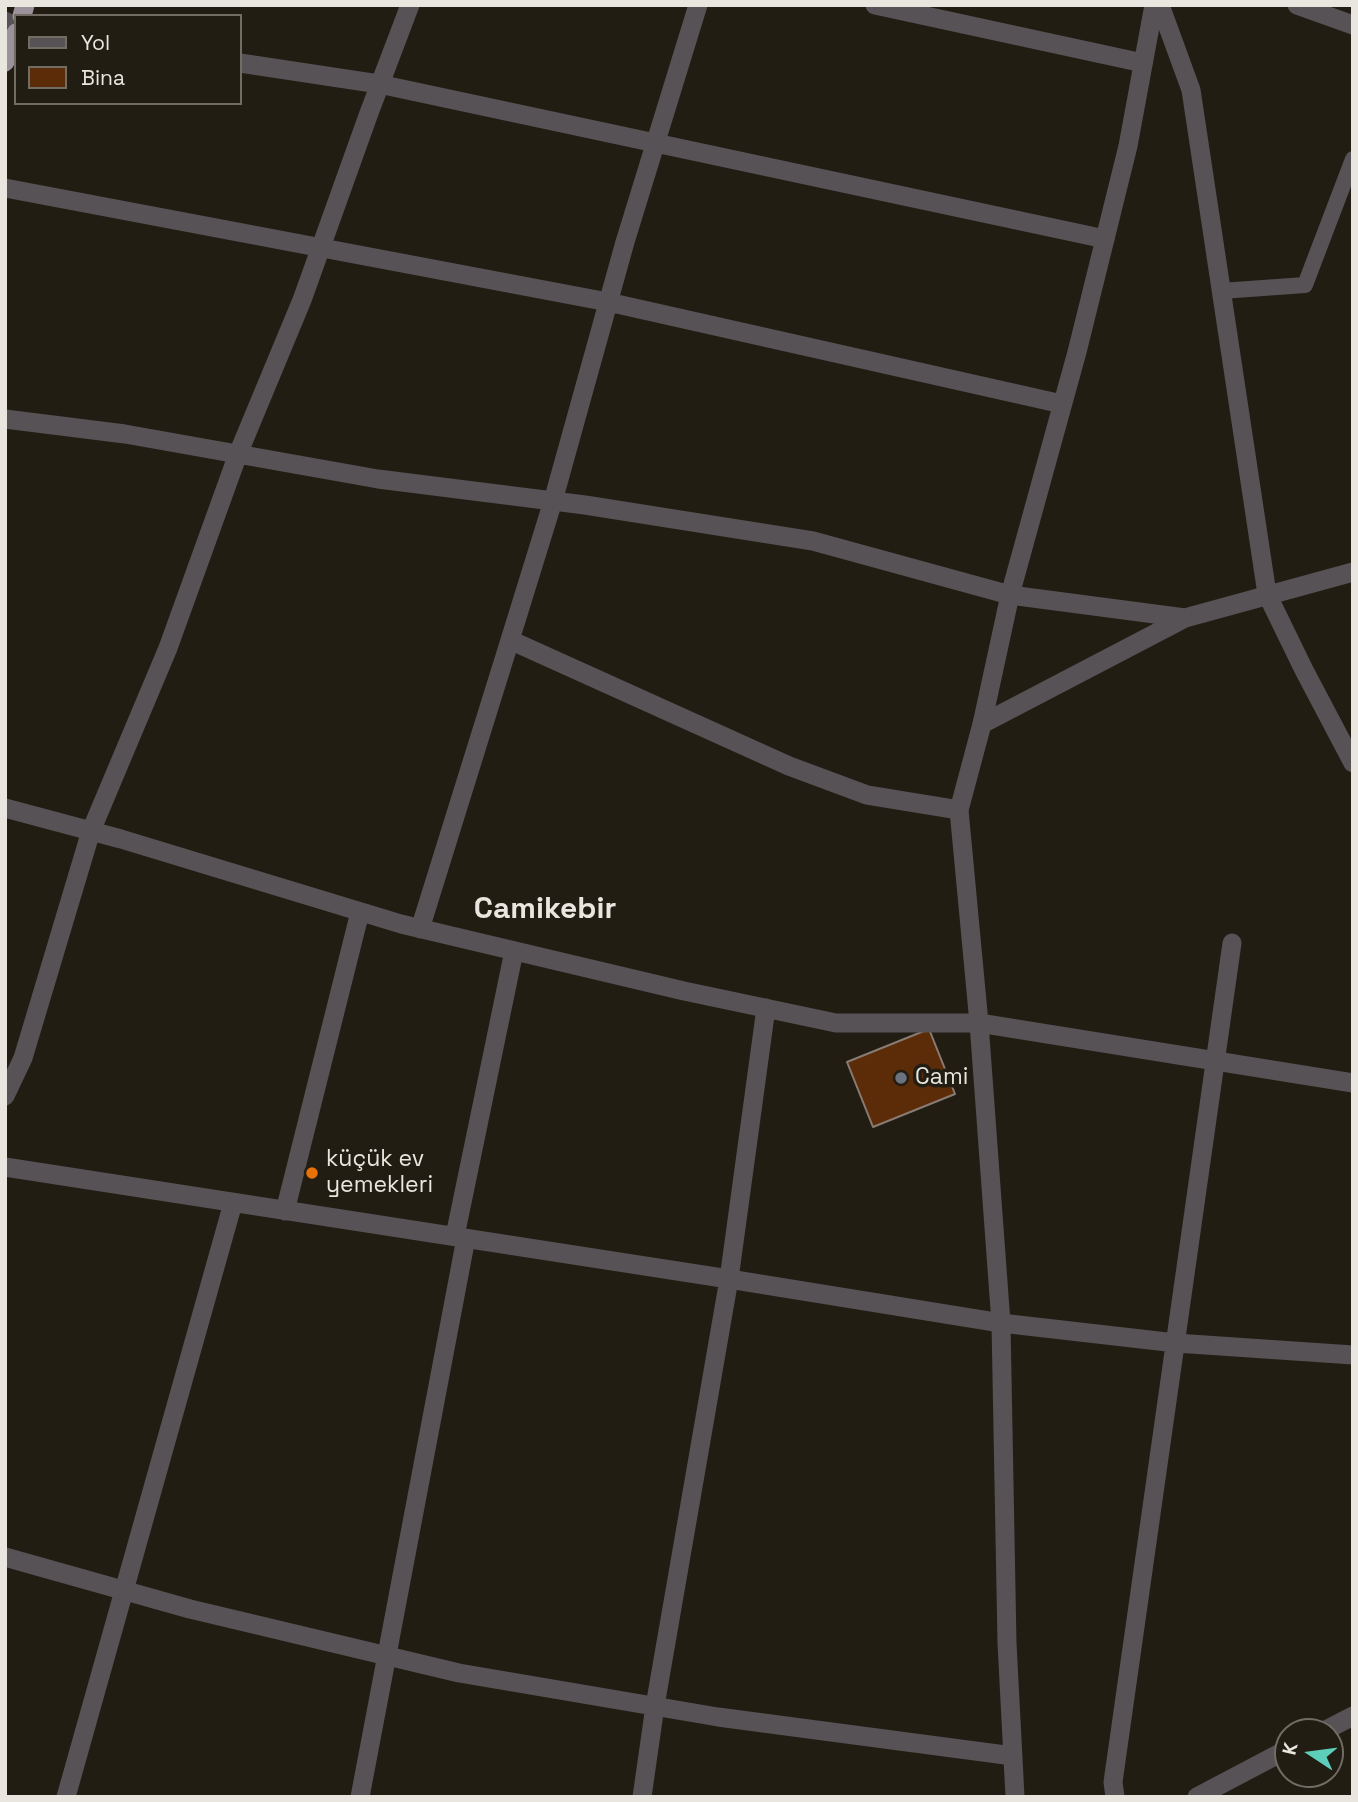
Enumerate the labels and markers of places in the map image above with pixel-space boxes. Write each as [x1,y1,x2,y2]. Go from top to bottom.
place label: Cami [915,1064,968,1092]
marker: Cami [893,1070,909,1086]
place label: küçük ev yemekleri [326,1146,433,1200]
marker: küçük ev yemekleri [304,1165,320,1181]

